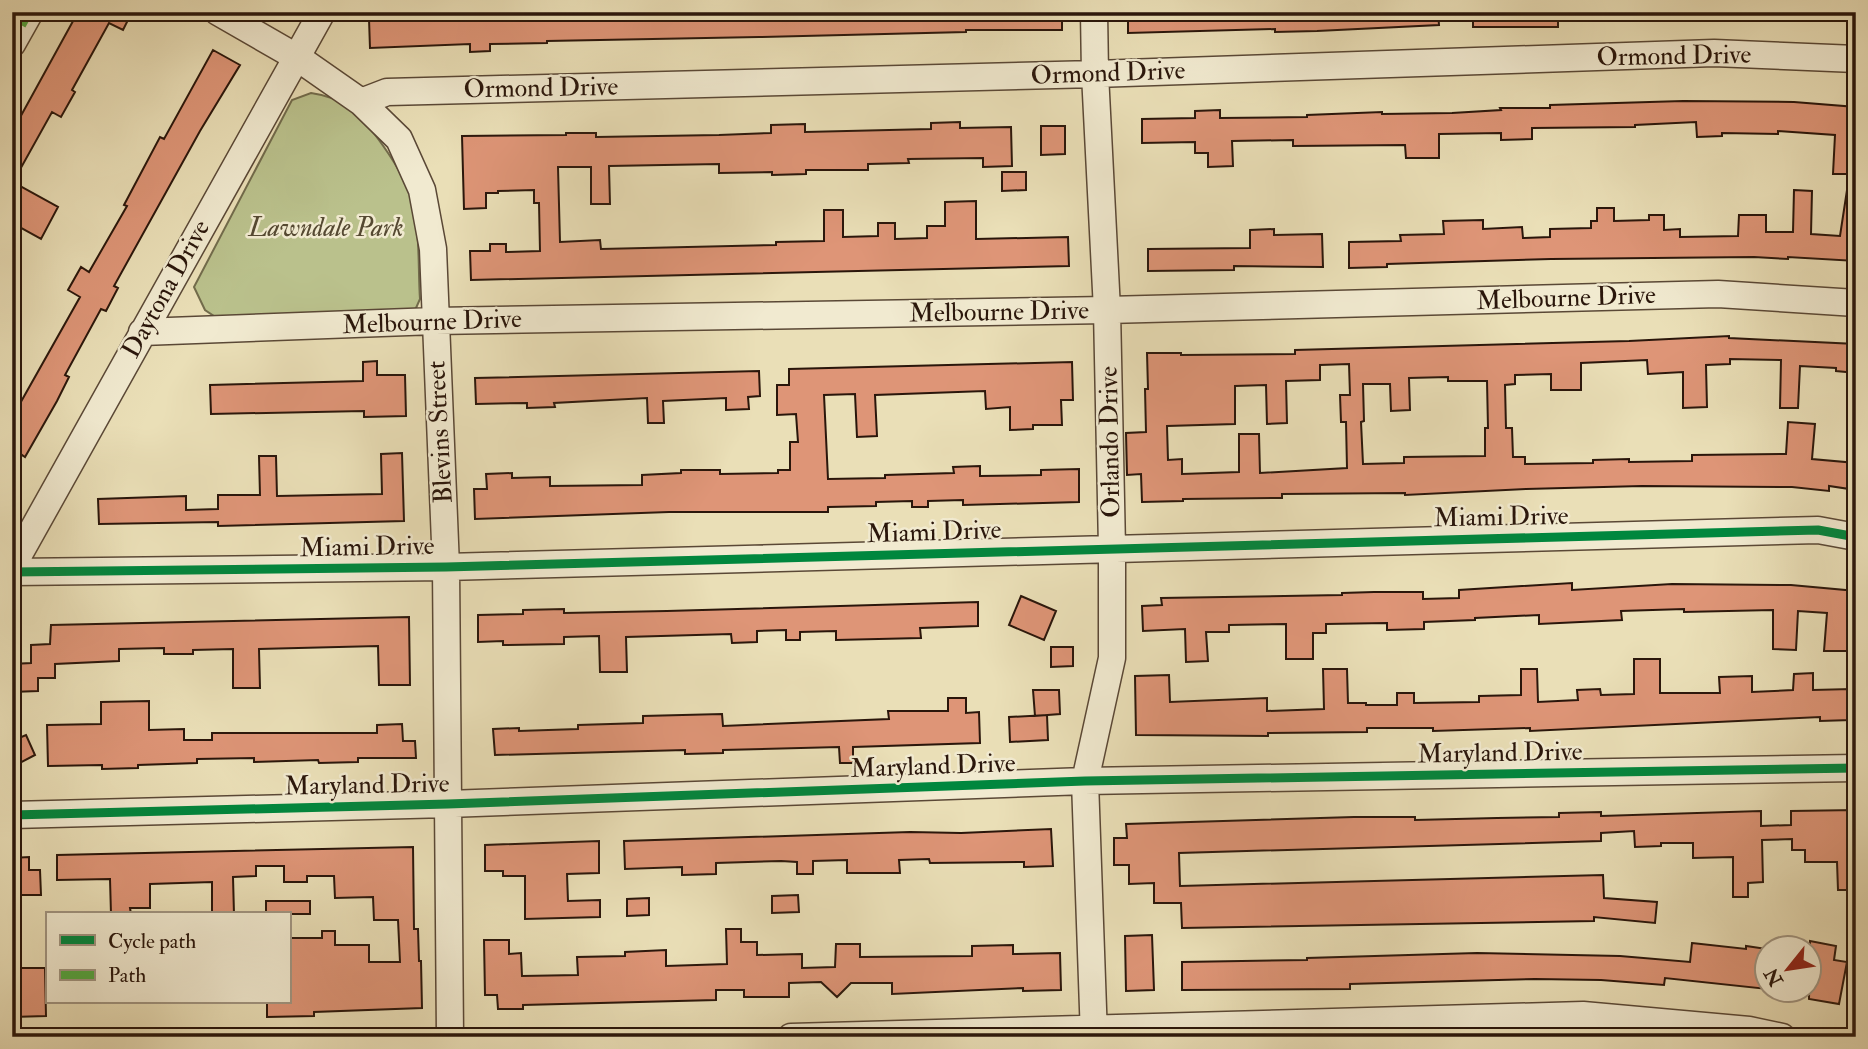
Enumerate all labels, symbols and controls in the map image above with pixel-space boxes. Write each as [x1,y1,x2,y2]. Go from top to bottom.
street label: Ormond Drive [1596,39,1752,73]
street label: Ormond Drive [1030,54,1186,92]
street label: Ormond Drive [463,71,619,105]
park label: Lawndale Park [247,212,404,244]
street label: Daytona Drive [115,214,217,364]
street label: Melbourne Drive [1476,279,1657,317]
street label: Melbourne Drive [909,294,1089,330]
street label: Melbourne Drive [342,303,523,341]
street label: Blevins Street [420,360,460,504]
street label: Orlando Drive [1093,366,1127,518]
street label: Miami Drive [1433,500,1569,534]
street label: Miami Drive [866,514,1002,550]
street label: Miami Drive [299,530,435,564]
street label: Maryland Drive [1417,736,1583,770]
street label: Maryland Drive [850,747,1016,785]
street label: Maryland Drive [284,768,450,802]
legend [46,912,290,1004]
text: Cycle path [108,928,196,955]
north arrow [1752,934,1822,1004]
text: Path [108,962,146,989]
text: N [1759,963,1789,991]

